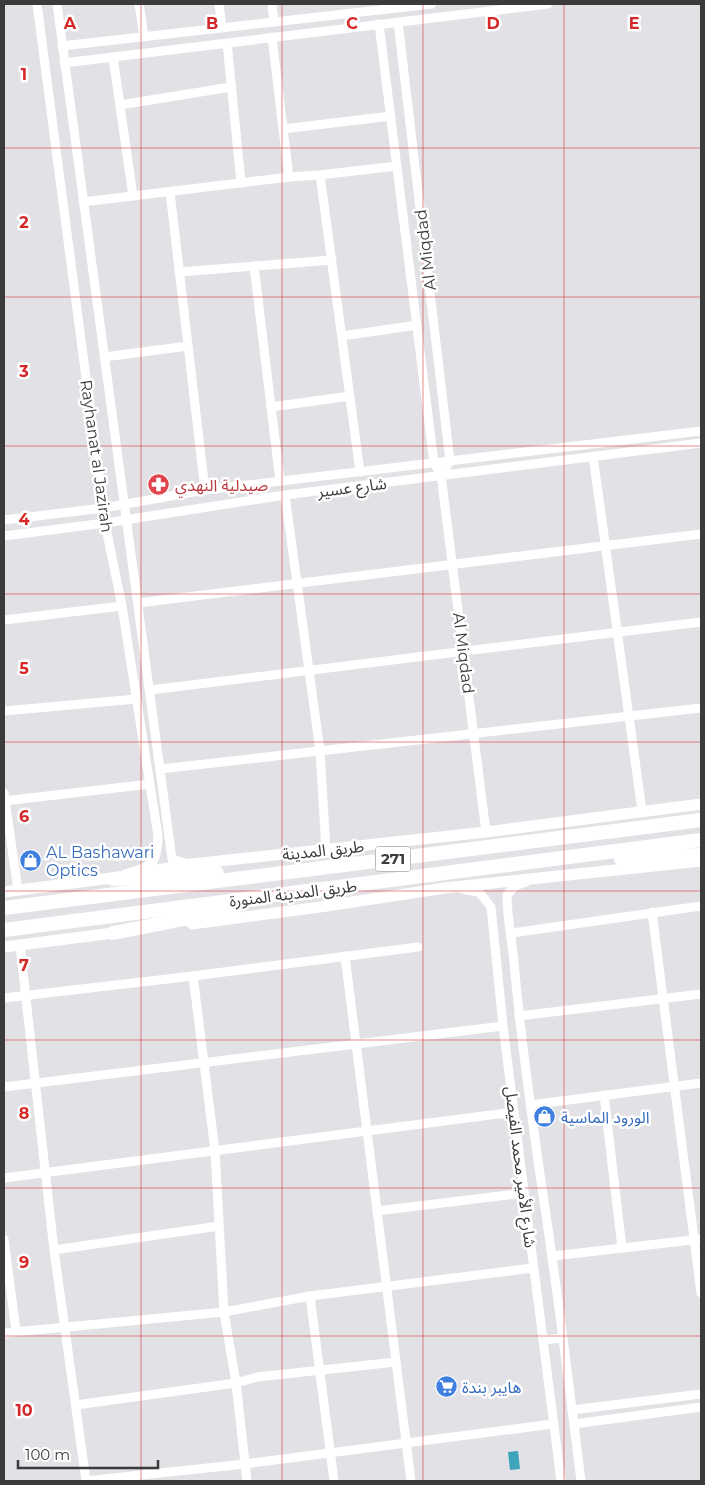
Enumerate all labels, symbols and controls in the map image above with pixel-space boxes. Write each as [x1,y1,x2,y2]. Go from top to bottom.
text: A [63,14,77,33]
text: B [206,14,218,33]
text: C [346,14,358,33]
text: D [486,14,500,33]
text: E [629,14,639,33]
text: 1 [21,65,27,84]
street label: Al Miqdad [411,208,440,292]
text: 2 [19,213,29,232]
text: 3 [18,362,29,381]
street label: Rayhanat al Jazirah [76,378,117,534]
pharmacy icon: صيدلية النهدي [147,473,171,497]
street label: شارع عسير [316,474,388,504]
place label: صيدلية النهدي [175,476,268,498]
text: 4 [18,510,30,529]
street label: Al Miqdad [449,611,478,695]
text: 5 [19,659,29,678]
text: 6 [19,807,29,826]
street label: طريق المدينة [281,837,365,865]
place label: AL Bashawari Optics [46,843,154,880]
road number: 271 [376,846,410,872]
shop icon: AL Bashawari Optics [18,849,42,873]
street label: طريق المدينة المنورة [228,876,358,912]
text: 7 [19,956,29,975]
street label: شارع الأمير محمد الفيصل [498,1085,540,1249]
text: 8 [19,1104,29,1123]
shop icon: الورود الماسية [533,1105,557,1129]
place label: الورود الماسية [561,1108,650,1127]
text: 9 [19,1253,29,1272]
supermarket icon: هايبر بندة [434,1375,458,1399]
place label: هايبر بندة [462,1378,521,1397]
text: 10 [15,1401,33,1420]
scale bar [18,1438,158,1470]
text: 100 m [25,1445,70,1464]

